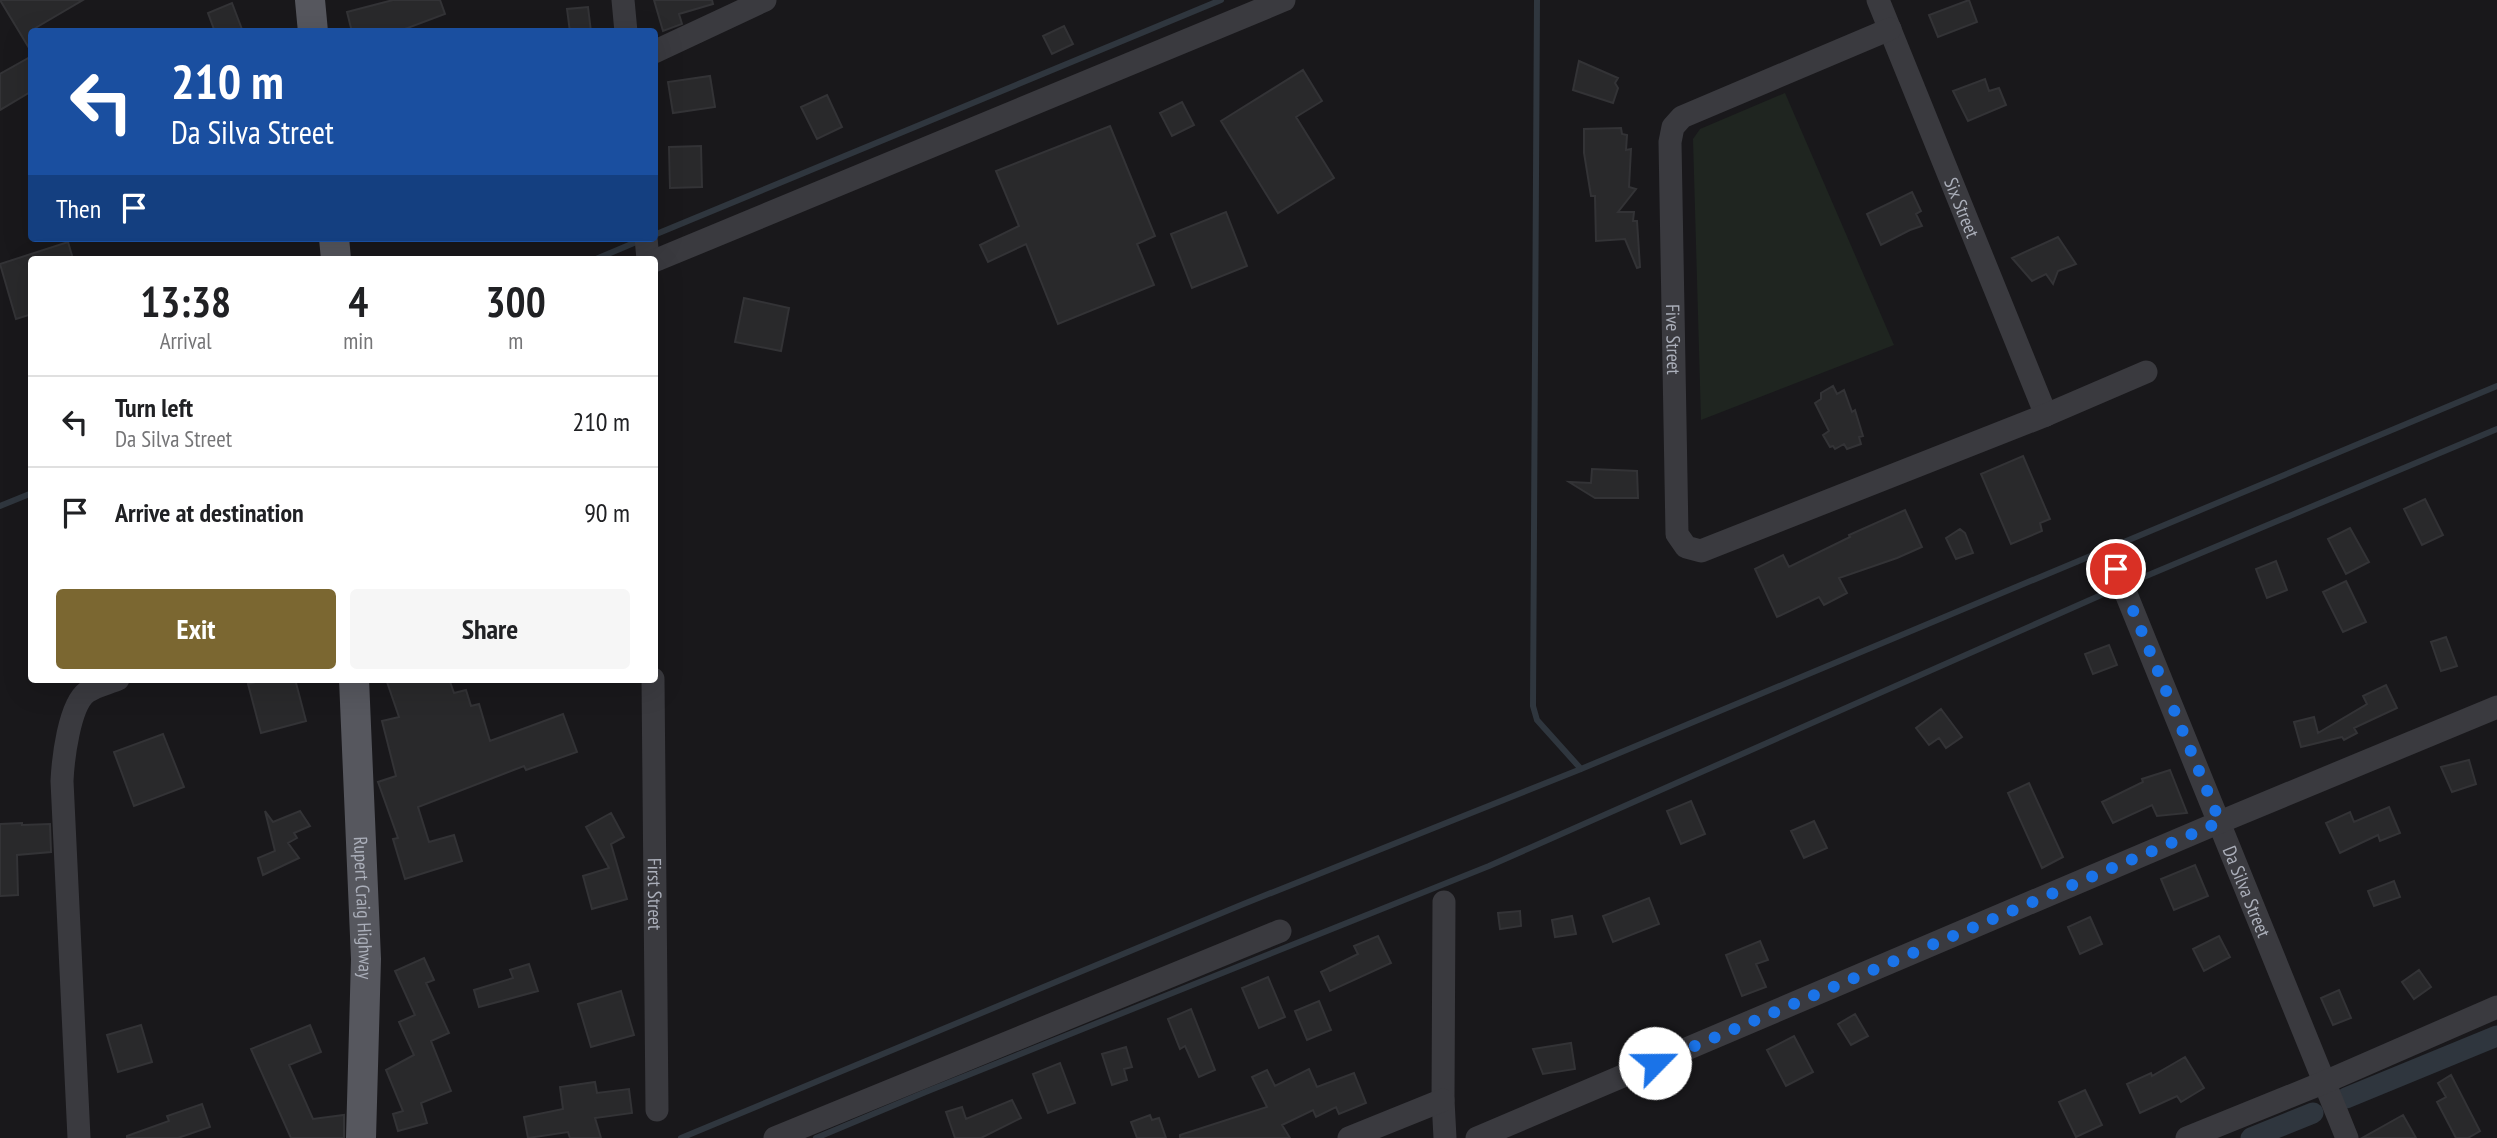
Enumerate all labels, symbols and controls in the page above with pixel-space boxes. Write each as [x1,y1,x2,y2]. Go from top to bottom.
text: 210 m [171,49,284,113]
icon: left [56,56,147,147]
text: Da Silva Street [171,111,334,153]
street label: Six Street [1939,174,1985,242]
icon: arrive [115,189,153,227]
text: Then [56,192,101,225]
text: 13:38 [140,274,231,329]
text: 4 [348,274,368,329]
text: 300 [486,274,546,329]
street label: Five Street [1661,304,1686,376]
text: Arrival [160,326,212,355]
text: min [343,326,373,355]
text: m [508,326,523,355]
text: Turn left [115,391,193,424]
icon: left [56,403,94,441]
text: 210 m [572,405,630,438]
text: Da Silva Street [115,424,232,453]
icon: arrive [56,494,94,532]
text: Arrive at destination [115,496,304,529]
text: 90 m [584,496,630,529]
pin [2086,539,2146,599]
icon: arrive [2097,550,2135,588]
button: Exit [56,589,336,669]
button: Share [350,589,630,669]
street label: Rupert Craig Highway [349,836,378,980]
street label: Da Silva Street [2218,842,2277,941]
street label: First Street [643,858,667,931]
position arrow [1618,1026,1692,1100]

